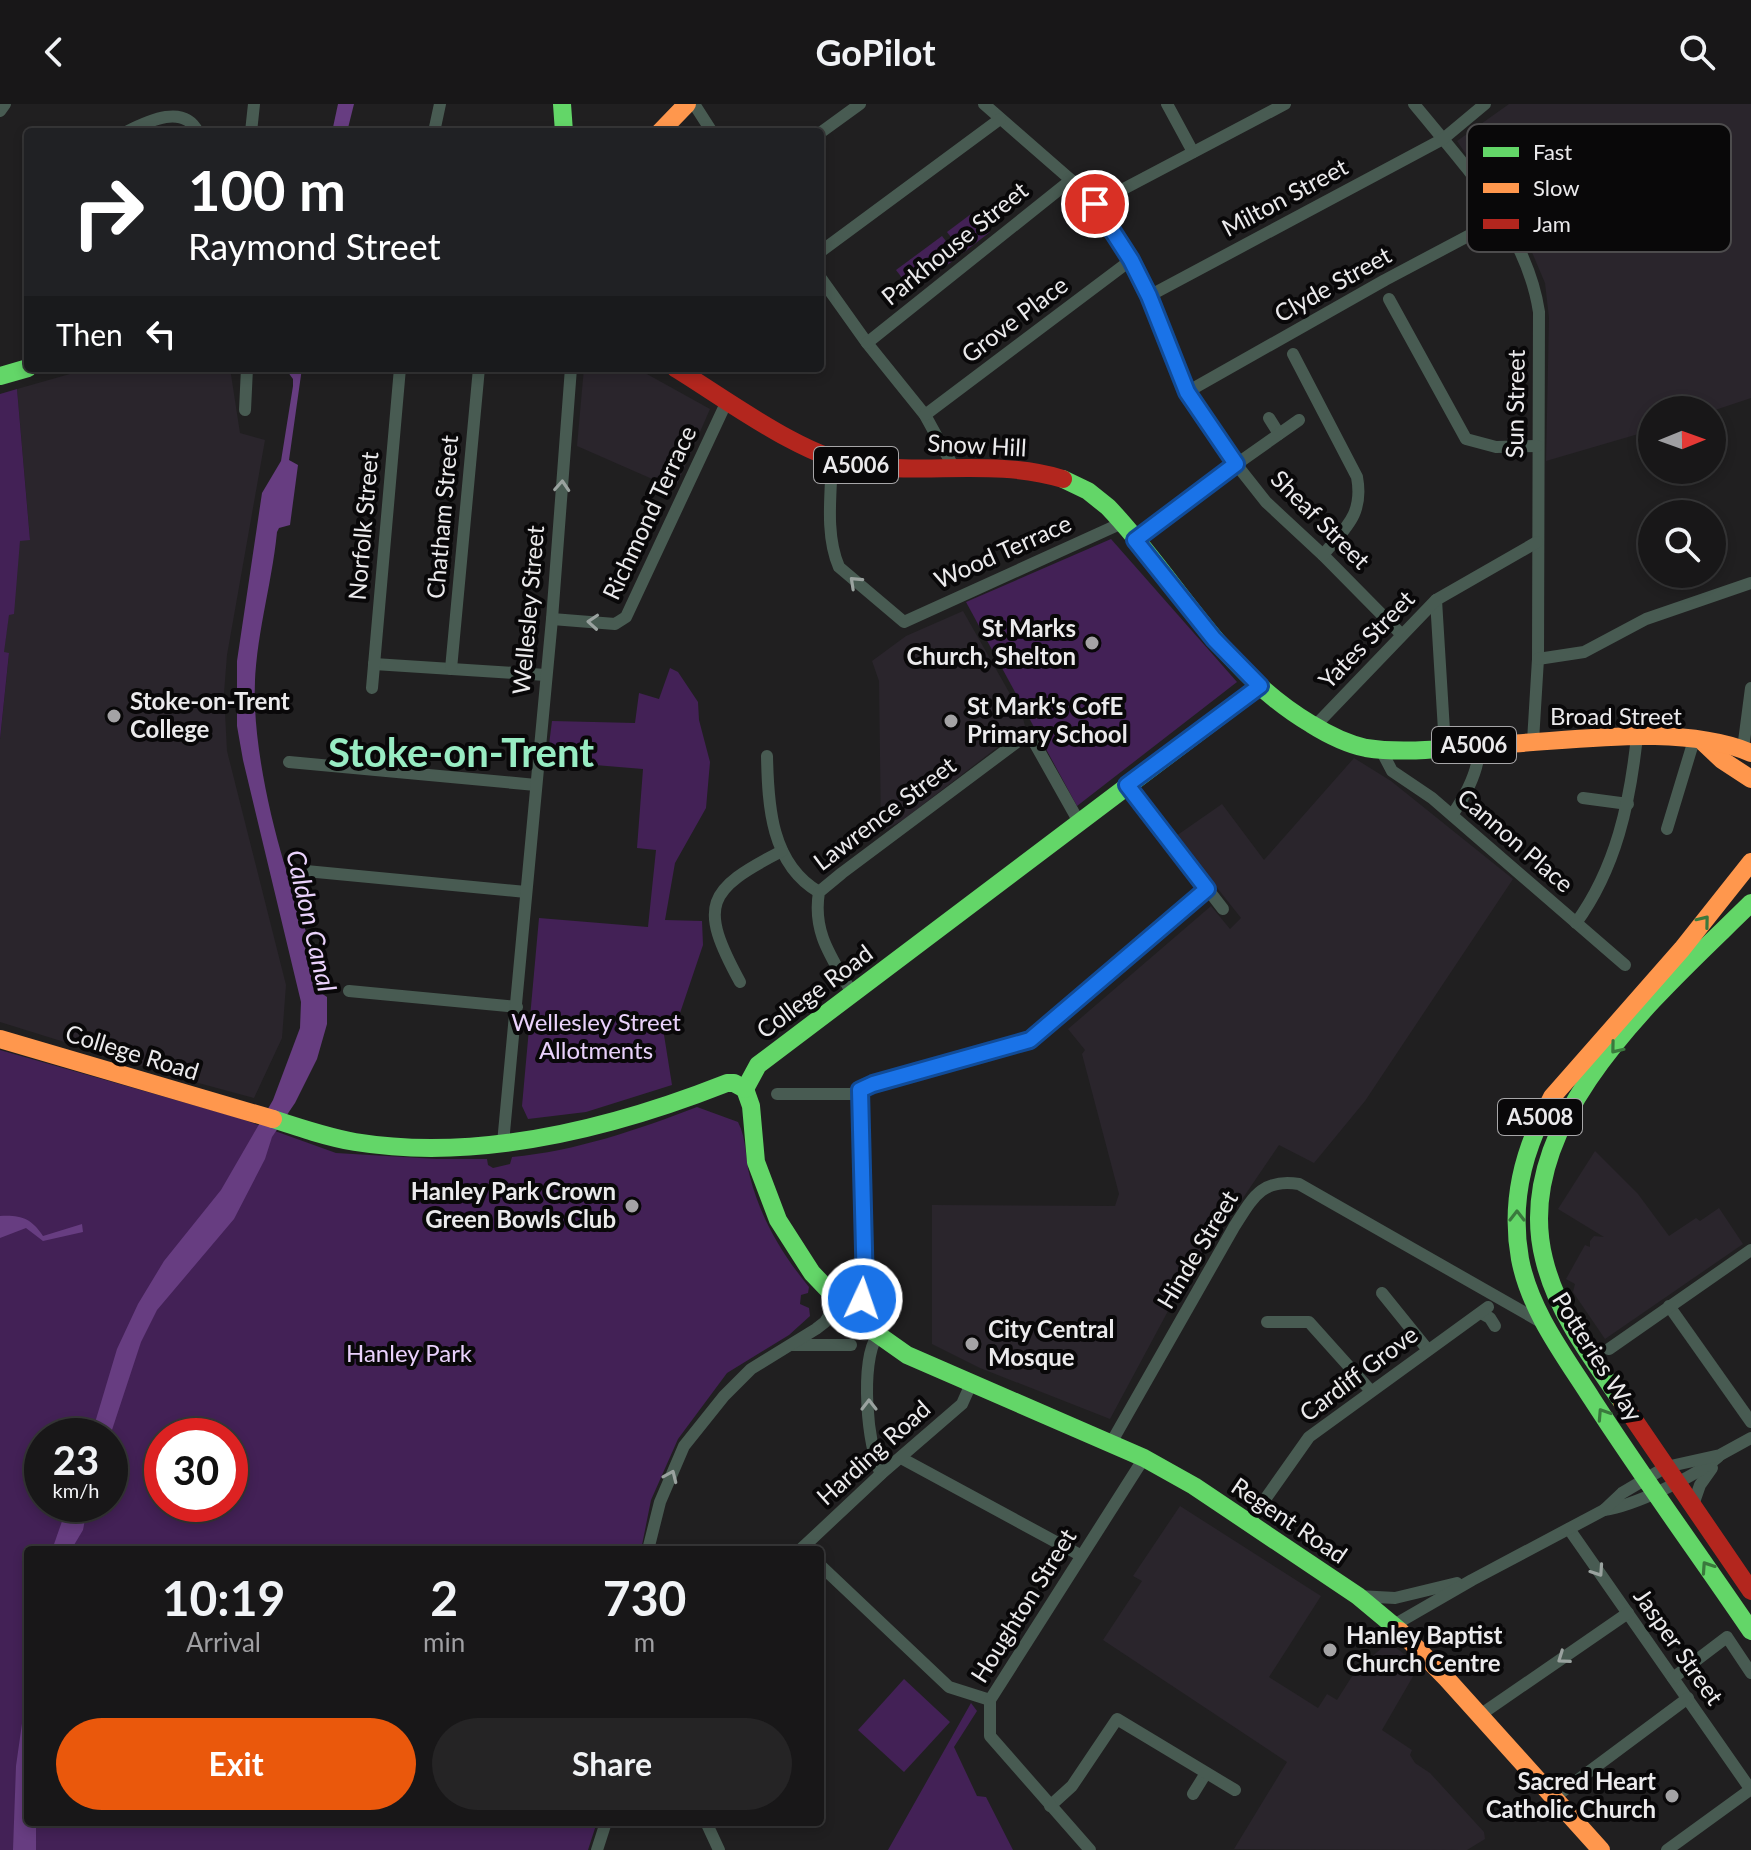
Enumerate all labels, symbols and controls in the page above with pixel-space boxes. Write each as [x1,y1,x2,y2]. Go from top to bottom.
icon: back [32,30,76,74]
text: GoPilot [815,30,936,74]
icon: search [1675,30,1719,74]
legend [1467,124,1731,252]
text: Fast [1533,138,1572,165]
street label: Milton Street [1216,151,1353,242]
text: 100 m [188,156,346,223]
icon: right [56,160,160,264]
pin [1061,170,1129,238]
text: Slow [1533,174,1580,201]
street label: Parkhouse Street [875,175,1033,311]
icon: arrive [1073,182,1117,226]
text: Jam [1533,210,1571,237]
text: Raymond Street [188,224,441,268]
street label: Clyde Street [1269,240,1396,328]
street label: Grove Place [955,269,1073,368]
icon: left [139,312,183,356]
text: Then [56,316,123,352]
street label: Sun Street [1499,349,1530,459]
north arrow [1638,396,1726,484]
map controls [1638,396,1726,588]
street label: Richmond Terrace [596,421,702,604]
street label: Snow Hill [927,427,1027,462]
street label: Chatham Street [420,433,463,600]
road number: A5006 [814,447,898,483]
street label: Norfolk Street [342,450,383,601]
street label: Sheaf Street [1266,463,1377,575]
one-way arrow [553,479,570,492]
button: search [1638,500,1726,588]
street label: Wood Terrace [930,508,1075,594]
street label: Wellesley Street [506,524,549,696]
one-way arrow [850,577,864,592]
street label: Yates Street [1312,584,1420,694]
place label: St Marks Church, Shelton [906,613,1076,670]
one-way arrow [586,614,599,631]
marker: St Marks Church, Shelton [1083,634,1101,652]
place label: Stoke-on-Trent College [130,686,290,743]
place label: St Mark's CofE Primary School [967,691,1128,748]
street label: Broad Street [1550,701,1682,730]
marker: Stoke-on-Trent College [105,707,123,725]
marker: St Mark's CofE Primary School [942,712,960,730]
road number: A5006 [1432,727,1516,763]
district label: Stoke-on-Trent [328,728,594,776]
street label: Lawrence Street [807,750,961,876]
street label: Cannon Place [1452,782,1580,898]
water label: Caldon Canal [280,847,344,995]
one-way arrow [1694,915,1709,930]
street label: College Road [750,938,878,1044]
park label: Wellesley Street Allotments [511,1007,681,1064]
street label: College Road [62,1018,203,1086]
one-way arrow [1611,1039,1626,1053]
road number: A5008 [1498,1099,1582,1135]
place label: Hanley Park Crown Green Bowls Club [411,1176,616,1233]
street label: Hinde Street [1150,1185,1244,1314]
marker: Hanley Park Crown Green Bowls Club [623,1197,641,1215]
one-way arrow [1508,1209,1526,1222]
position arrow [820,1257,904,1341]
street label: Potteries Way [1547,1286,1650,1427]
place label: City Central Mosque [988,1314,1114,1371]
street label: Cardiff Grove [1293,1319,1423,1427]
marker: City Central Mosque [963,1335,981,1353]
park label: Hanley Park [346,1338,473,1367]
street label: Harding Road [810,1393,936,1510]
one-way arrow [860,1398,878,1411]
one-way arrow [1598,1408,1613,1423]
speed limit sign: 30 [144,1418,248,1522]
text: 23 [53,1436,99,1484]
one-way arrow [662,1470,678,1484]
street label: Regent Road [1227,1471,1353,1569]
text: km/h [53,1478,99,1502]
street label: Houghton Street [964,1523,1082,1687]
one-way arrow [1702,1561,1717,1575]
one-way arrow [1589,1562,1604,1577]
text: 10:19 [162,1569,285,1626]
text: 2 [430,1569,458,1626]
text: 730 [603,1569,686,1626]
street label: Jasper Street [1628,1582,1730,1710]
place label: Hanley Baptist Church Centre [1346,1620,1502,1677]
text: Arrival [186,1626,261,1658]
text: min [423,1626,465,1658]
text: m [634,1626,655,1658]
marker: Hanley Baptist Church Centre [1321,1641,1339,1659]
one-way arrow [1558,1648,1572,1663]
button: Exit [56,1718,416,1810]
button: Share [432,1718,792,1810]
place label: Sacred Heart Catholic Church [1486,1766,1656,1823]
marker: Sacred Heart Catholic Church [1663,1787,1681,1805]

